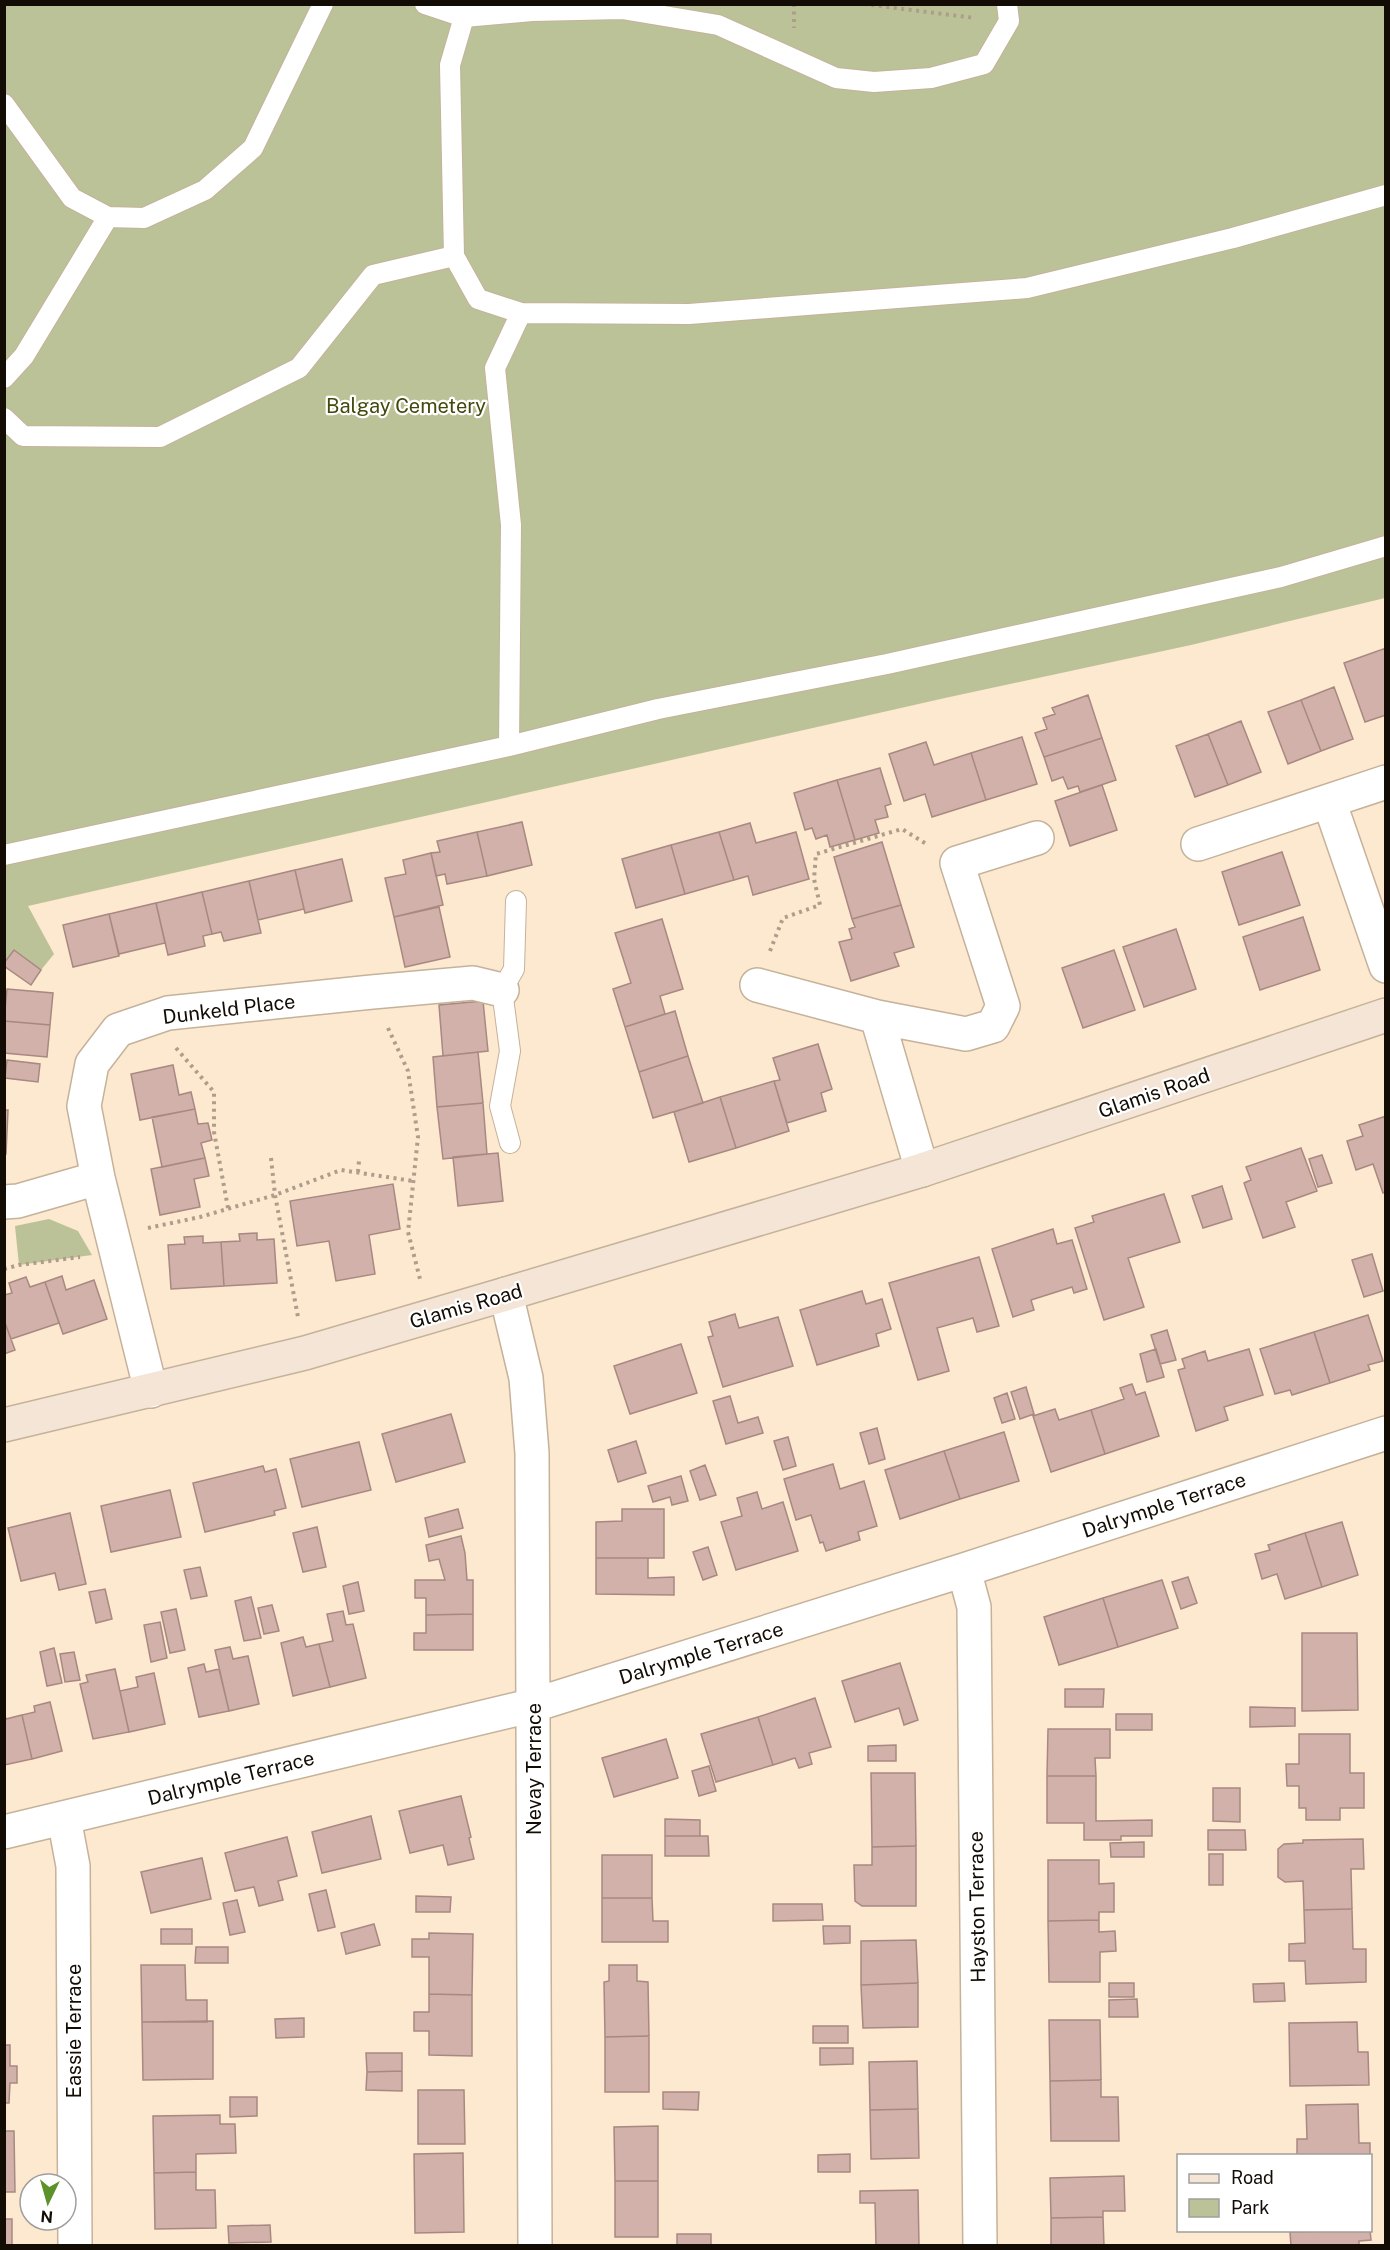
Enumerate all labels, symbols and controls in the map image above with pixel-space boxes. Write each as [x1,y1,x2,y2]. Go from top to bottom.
park label: Balgay Cemetery [326,394,486,418]
street label: Dunkeld Place [161,989,297,1029]
street label: Glamis Road [1095,1063,1213,1123]
street label: Glamis Road [407,1278,525,1334]
street label: Dalrymple Terrace [1079,1467,1249,1543]
street label: Dalrymple Terrace [616,1617,786,1689]
street label: Nevay Terrace [522,1703,546,1835]
street label: Dalrymple Terrace [145,1746,317,1810]
street label: Hayston Terrace [964,1831,990,1983]
street label: Eassie Terrace [62,1964,86,2098]
legend [1177,2154,1372,2232]
text: Road [1231,2167,1274,2188]
north arrow [18,2172,78,2232]
text: Park [1231,2197,1269,2218]
text: N [40,2206,54,2226]

